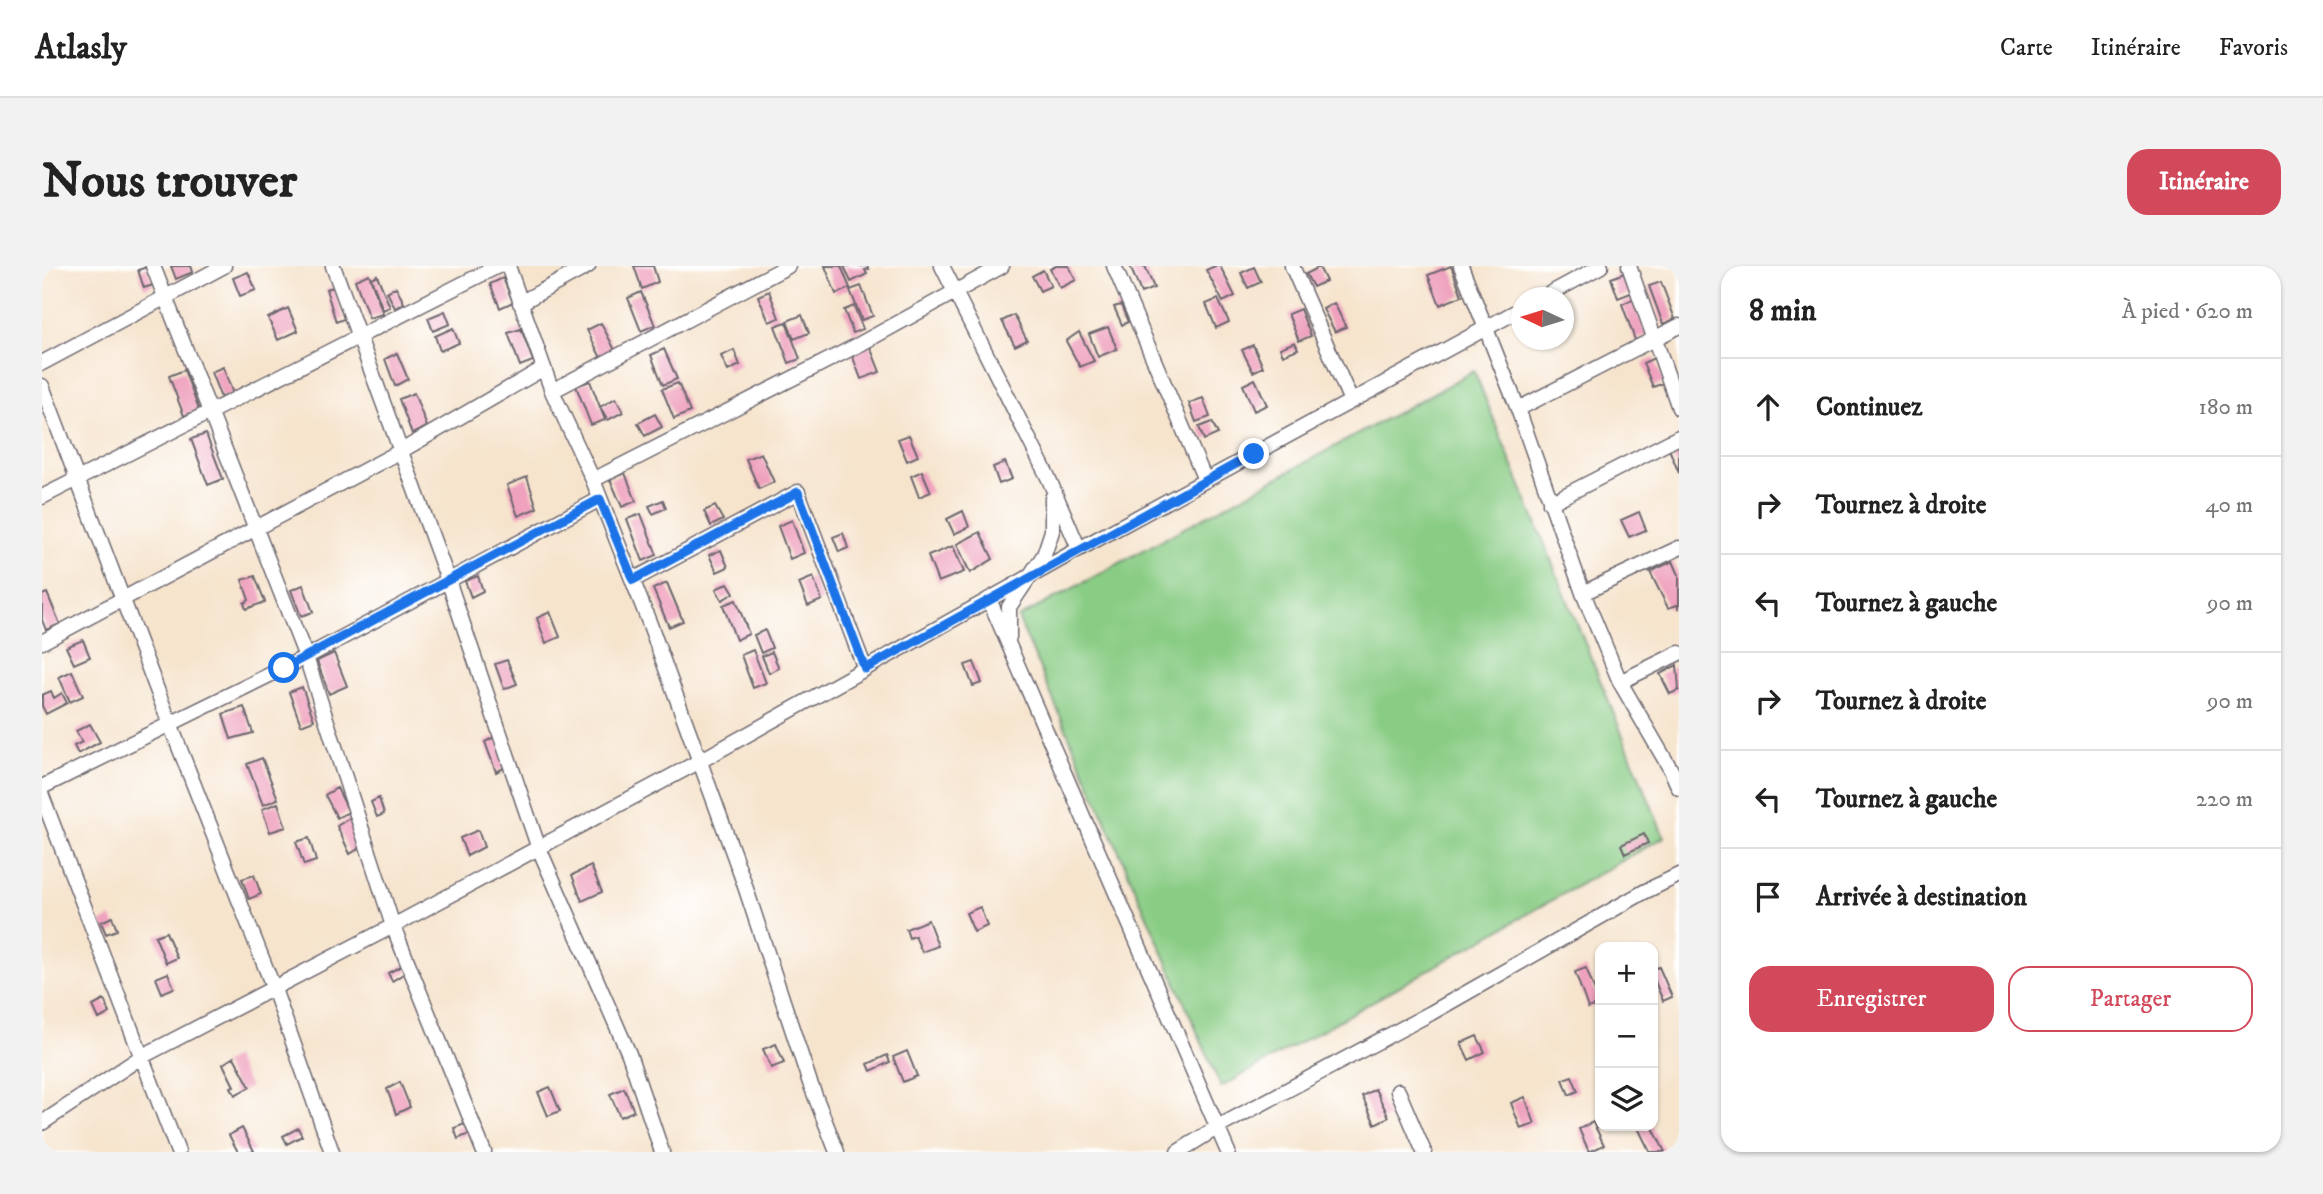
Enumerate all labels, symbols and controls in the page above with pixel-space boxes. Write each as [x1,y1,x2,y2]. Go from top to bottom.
text: Atlasly [35,28,127,69]
text: Carte [2000,33,2053,63]
text: Itinéraire [2091,33,2181,63]
text: Favoris [2219,33,2288,63]
button: Itinéraire [2127,149,2281,215]
text: Nous trouver [42,151,297,213]
north arrow [1511,287,1574,350]
text: 8 min [1749,293,1816,330]
text: À pied · 620 m [2122,297,2253,326]
icon: ahead [1749,388,1787,426]
text: Continuez [1816,391,1922,424]
text: 180 m [2198,393,2253,422]
route end [1238,438,1269,469]
icon: right [1749,486,1787,524]
text: Tournez à droite [1816,489,1987,522]
text: 40 m [2205,491,2253,520]
icon: left [1749,584,1787,622]
text: Tournez à gauche [1816,587,1997,620]
text: 90 m [2207,589,2253,618]
route start [268,652,299,683]
icon: right [1749,682,1787,720]
text: Tournez à droite [1816,685,1987,718]
text: 90 m [2207,687,2253,716]
icon: left [1749,780,1787,818]
text: Tournez à gauche [1816,783,1997,816]
text: 220 m [2196,785,2253,814]
icon: arrive [1749,878,1787,916]
text: Arrivée à destination [1816,881,2027,914]
map controls [1595,942,1658,1131]
button: + [1595,942,1658,1005]
button: Enregistrer [1749,966,1994,1032]
button: Partager [2008,966,2253,1032]
button: − [1595,1005,1658,1068]
button: layers [1595,1068,1658,1131]

